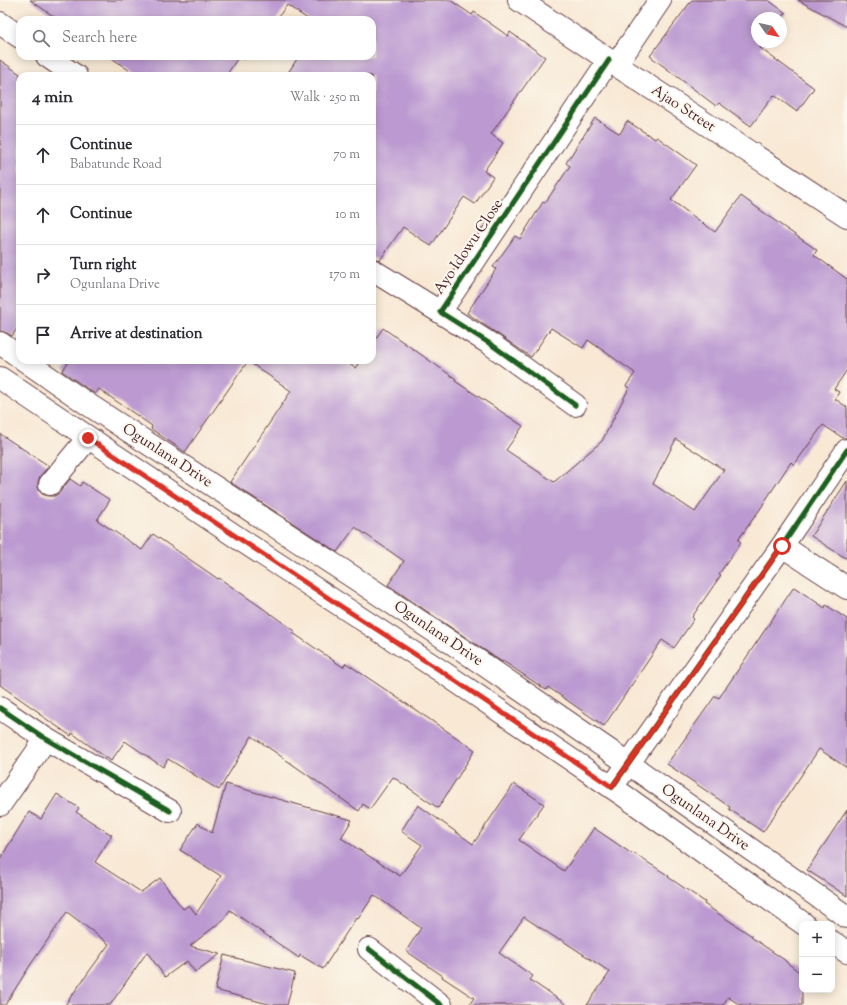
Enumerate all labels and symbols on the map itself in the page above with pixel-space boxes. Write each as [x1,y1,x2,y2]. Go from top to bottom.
north arrow [751,12,787,48]
street label: Ajao Street [647,80,719,138]
street label: Ayo Idowu Close [429,195,509,299]
street label: Ogunlana Drive [118,419,216,493]
route end [79,429,97,447]
route start [773,537,791,555]
street label: Ogunlana Drive [389,596,487,672]
street label: Ogunlana Drive [656,780,754,856]

